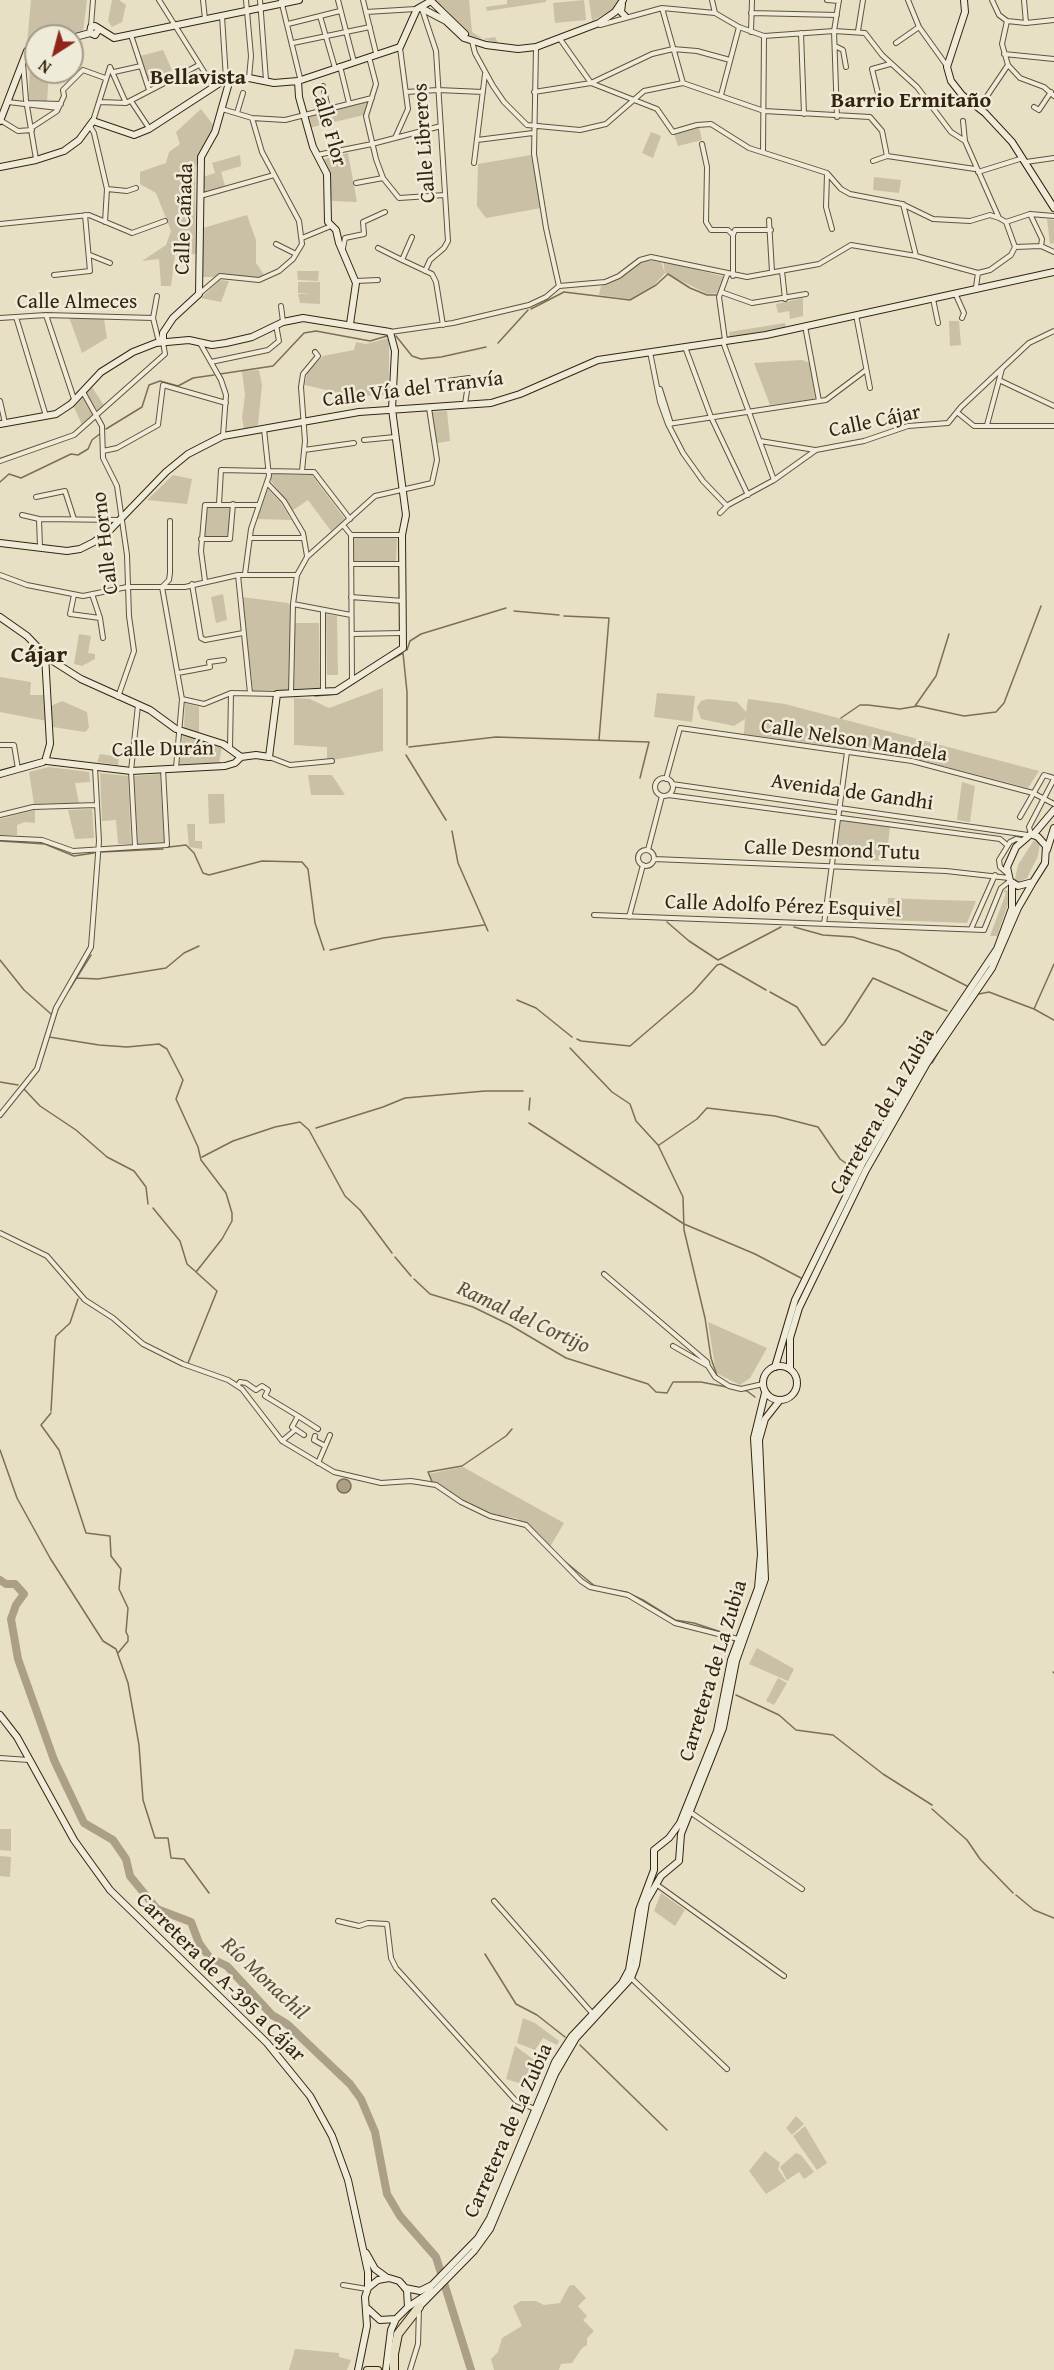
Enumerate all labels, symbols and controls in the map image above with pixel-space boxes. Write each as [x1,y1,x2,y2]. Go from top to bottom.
north arrow [24,24,84,84]
text: N [33,54,56,80]
district label: Bellavista [150,65,246,91]
street label: Calle Libreros [408,82,442,204]
street label: Calle Flor [304,83,352,169]
district label: Barrio Ermitaño [831,88,991,114]
street label: Calle Cañada [170,163,200,275]
street label: Calle Almeces [17,290,137,316]
street label: Calle Vía del Tranvía [321,366,505,414]
street label: Calle Cájar [827,400,923,444]
street label: Calle Horno [87,490,125,596]
district label: Cájar [11,642,67,670]
street label: Calle Nelson Mandela [759,714,949,768]
street label: Calle Durán [112,737,214,763]
street label: Avenida de Gandhi [769,769,935,817]
street label: Calle Desmond Tutu [744,835,920,867]
street label: Calle Adolfo Pérez Esquivel [664,890,902,924]
street label: Carretera de La Zubia [825,1024,941,1200]
water label: Ramal del Cortijo [452,1276,594,1360]
street label: Carretera de La Zubia [674,1577,754,1765]
street label: Carretera de A-395 a Cájar [130,1888,310,2068]
water label: Río Monachil [215,1932,313,2026]
street label: Carretera de La Zubia [459,2040,559,2222]

